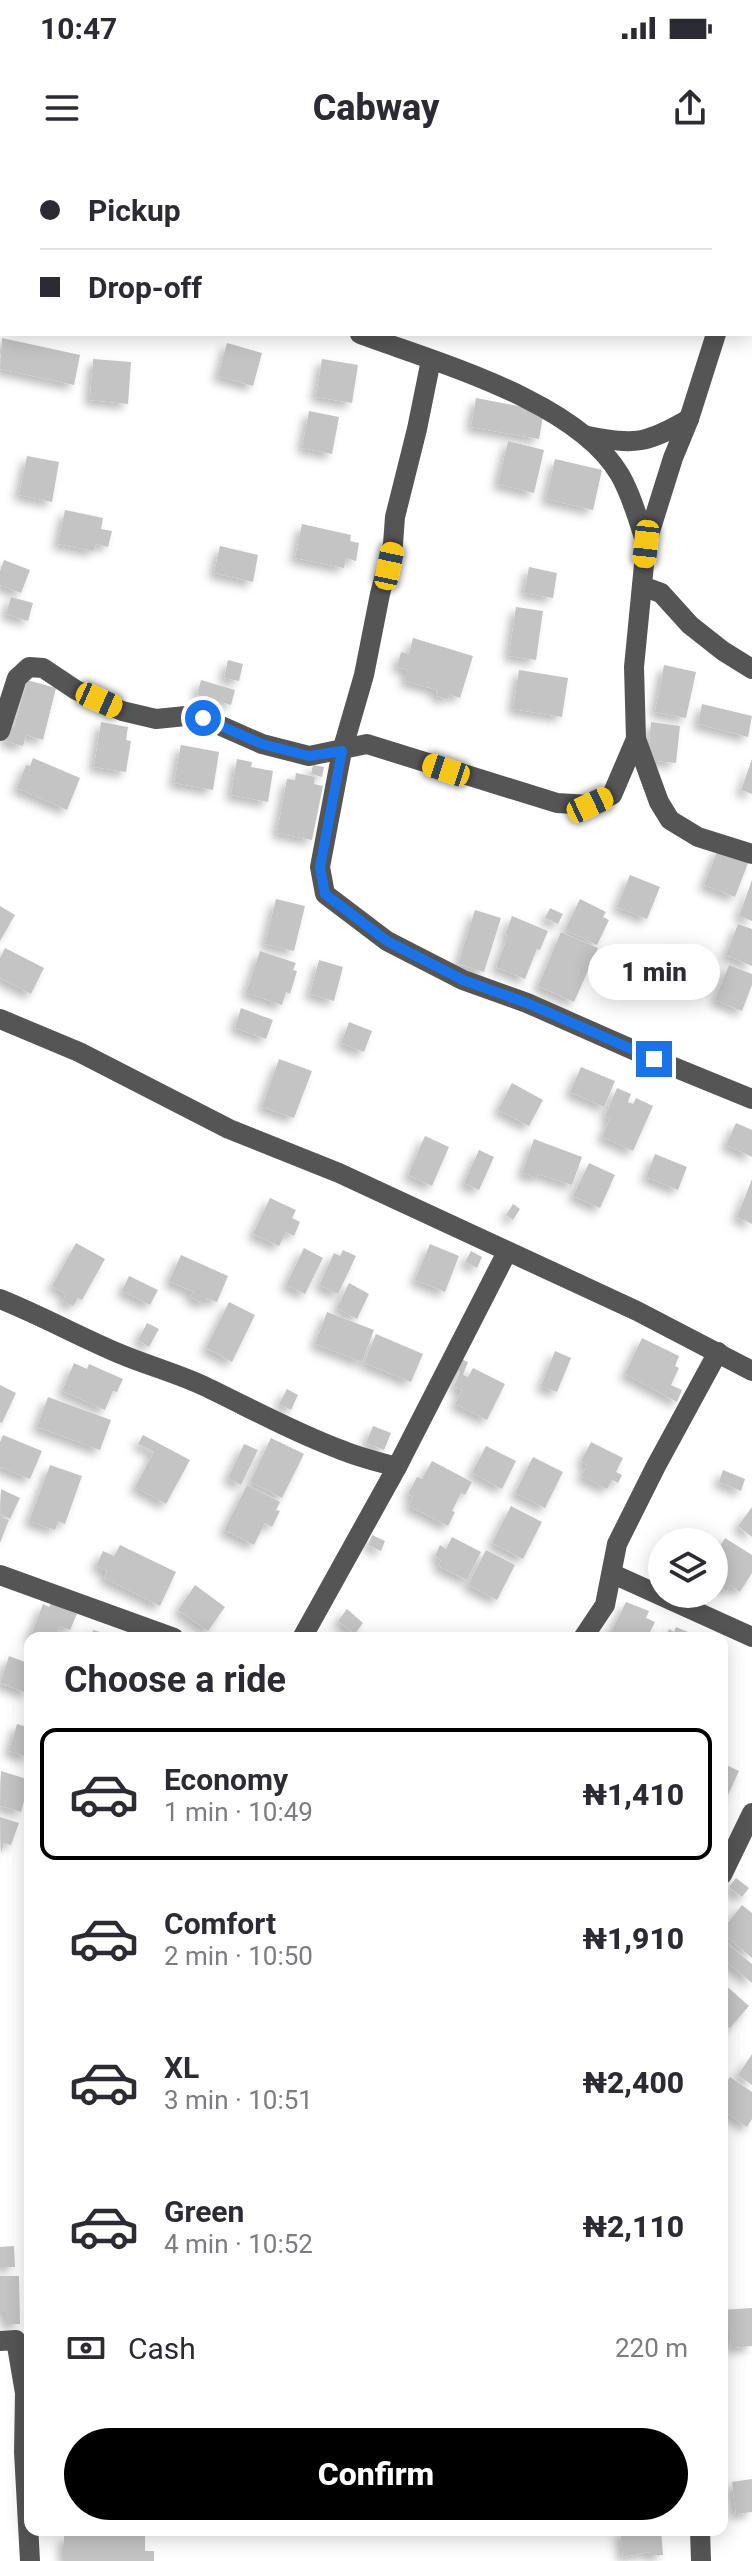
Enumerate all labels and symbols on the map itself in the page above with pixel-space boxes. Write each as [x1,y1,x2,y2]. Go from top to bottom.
car [632,519,660,569]
car [372,540,406,592]
car [72,679,126,721]
route start [185,700,221,736]
car [419,751,473,789]
car [563,784,617,826]
callout: 1 min [588,943,720,999]
route end [636,1041,672,1077]

